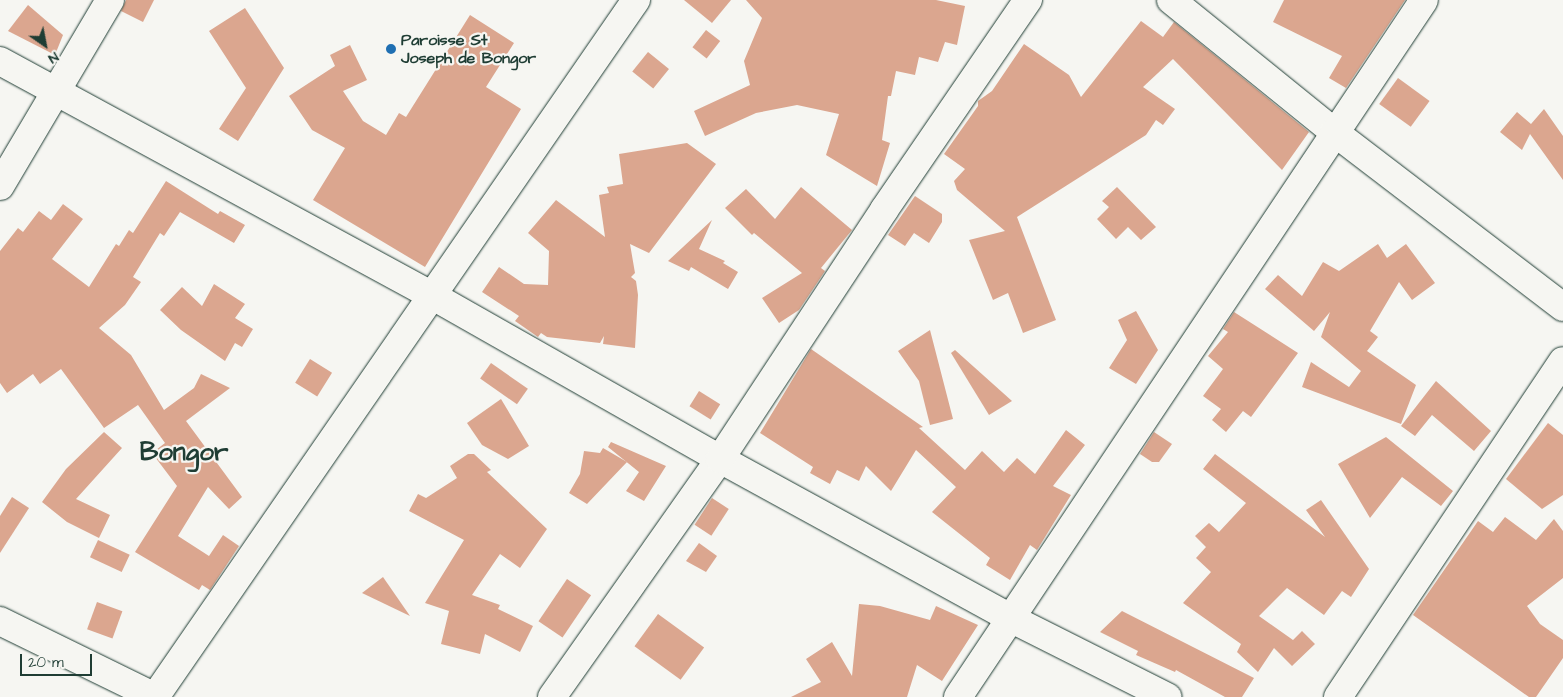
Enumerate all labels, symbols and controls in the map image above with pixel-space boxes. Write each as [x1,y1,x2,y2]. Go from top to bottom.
north arrow [20,20,70,70]
place label: Paroisse St Joseph de Bongor [401,30,536,68]
marker: Paroisse St Joseph de Bongor [385,43,397,55]
text: N [44,47,62,68]
district label: Bongor [140,437,228,469]
scale bar [22,644,95,676]
text: 20 m [28,652,64,673]

